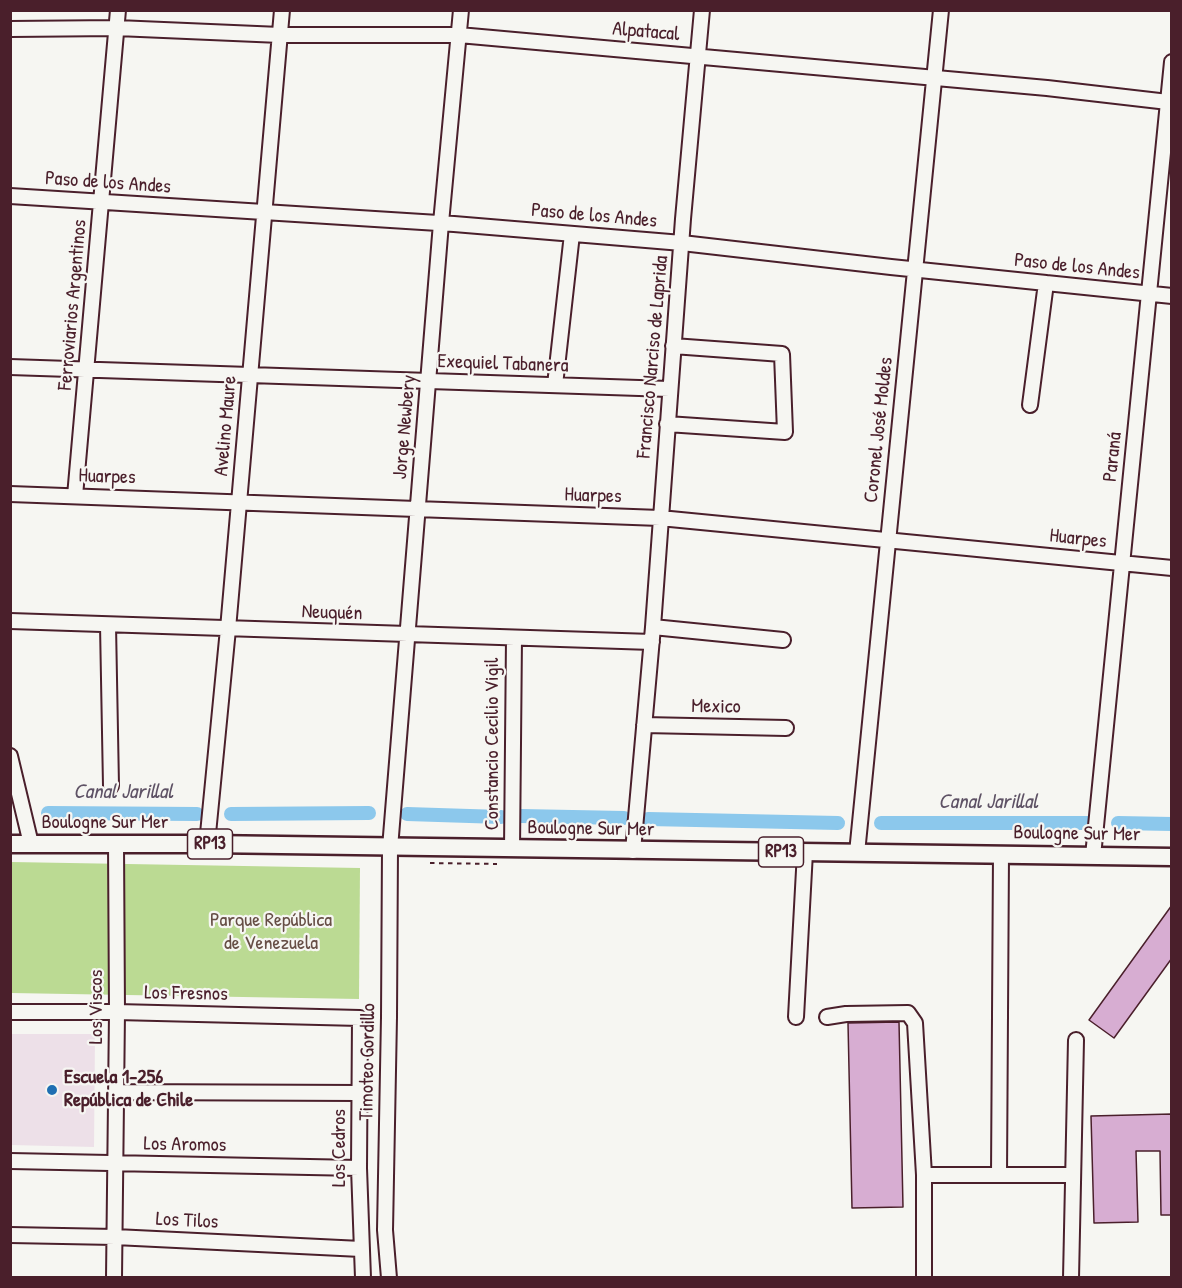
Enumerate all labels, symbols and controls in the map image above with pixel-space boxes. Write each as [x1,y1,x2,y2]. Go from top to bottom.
street label: Alpatacal [612,17,680,47]
street label: Paso de los Andes [44,167,172,199]
street label: Paso de los Andes [530,199,658,233]
street label: Ferroviarios Argentinos [54,219,92,391]
street label: Paso de los Andes [1013,248,1141,286]
street label: Francisco Narciso de Laprida [632,255,674,459]
street label: Exequiel Tabanera [437,350,569,378]
street label: Coronel José Moldes [859,356,899,504]
street label: Jorge Newbery [388,374,422,480]
street label: Avelino Maure [210,375,242,477]
street label: Paraná [1098,431,1128,483]
street label: Huarpes [78,464,136,490]
street label: Huarpes [564,483,622,509]
street label: Huarpes [1048,524,1108,554]
street label: Neuquén [301,600,363,626]
street label: Constancio Cecilio Vigil [481,658,505,830]
street label: Mexico [691,695,741,719]
water label: Canal Jarillal [73,779,173,805]
water label: Canal Jarillal [938,789,1038,815]
street label: Boulogne Sur Mer [41,811,169,835]
street label: Boulogne Sur Mer [527,816,655,842]
street label: Boulogne Sur Mer [1013,821,1141,847]
road number: RP13 [188,829,232,859]
road number: RP13 [758,837,804,867]
park label: Parque República de Venezuela [210,909,332,956]
street label: Los Viscos [85,970,109,1044]
street label: Los Fresnos [144,981,228,1007]
street label: Timoteo Gordillo [355,1003,381,1121]
place label: Escuela 1-256 República de Chile [64,1066,193,1113]
marker: Escuela 1-256 República de Chile [45,1083,59,1097]
street label: Los Cedros [328,1109,352,1187]
street label: Los Aromos [143,1132,227,1158]
street label: Los Tilos [155,1207,219,1235]

